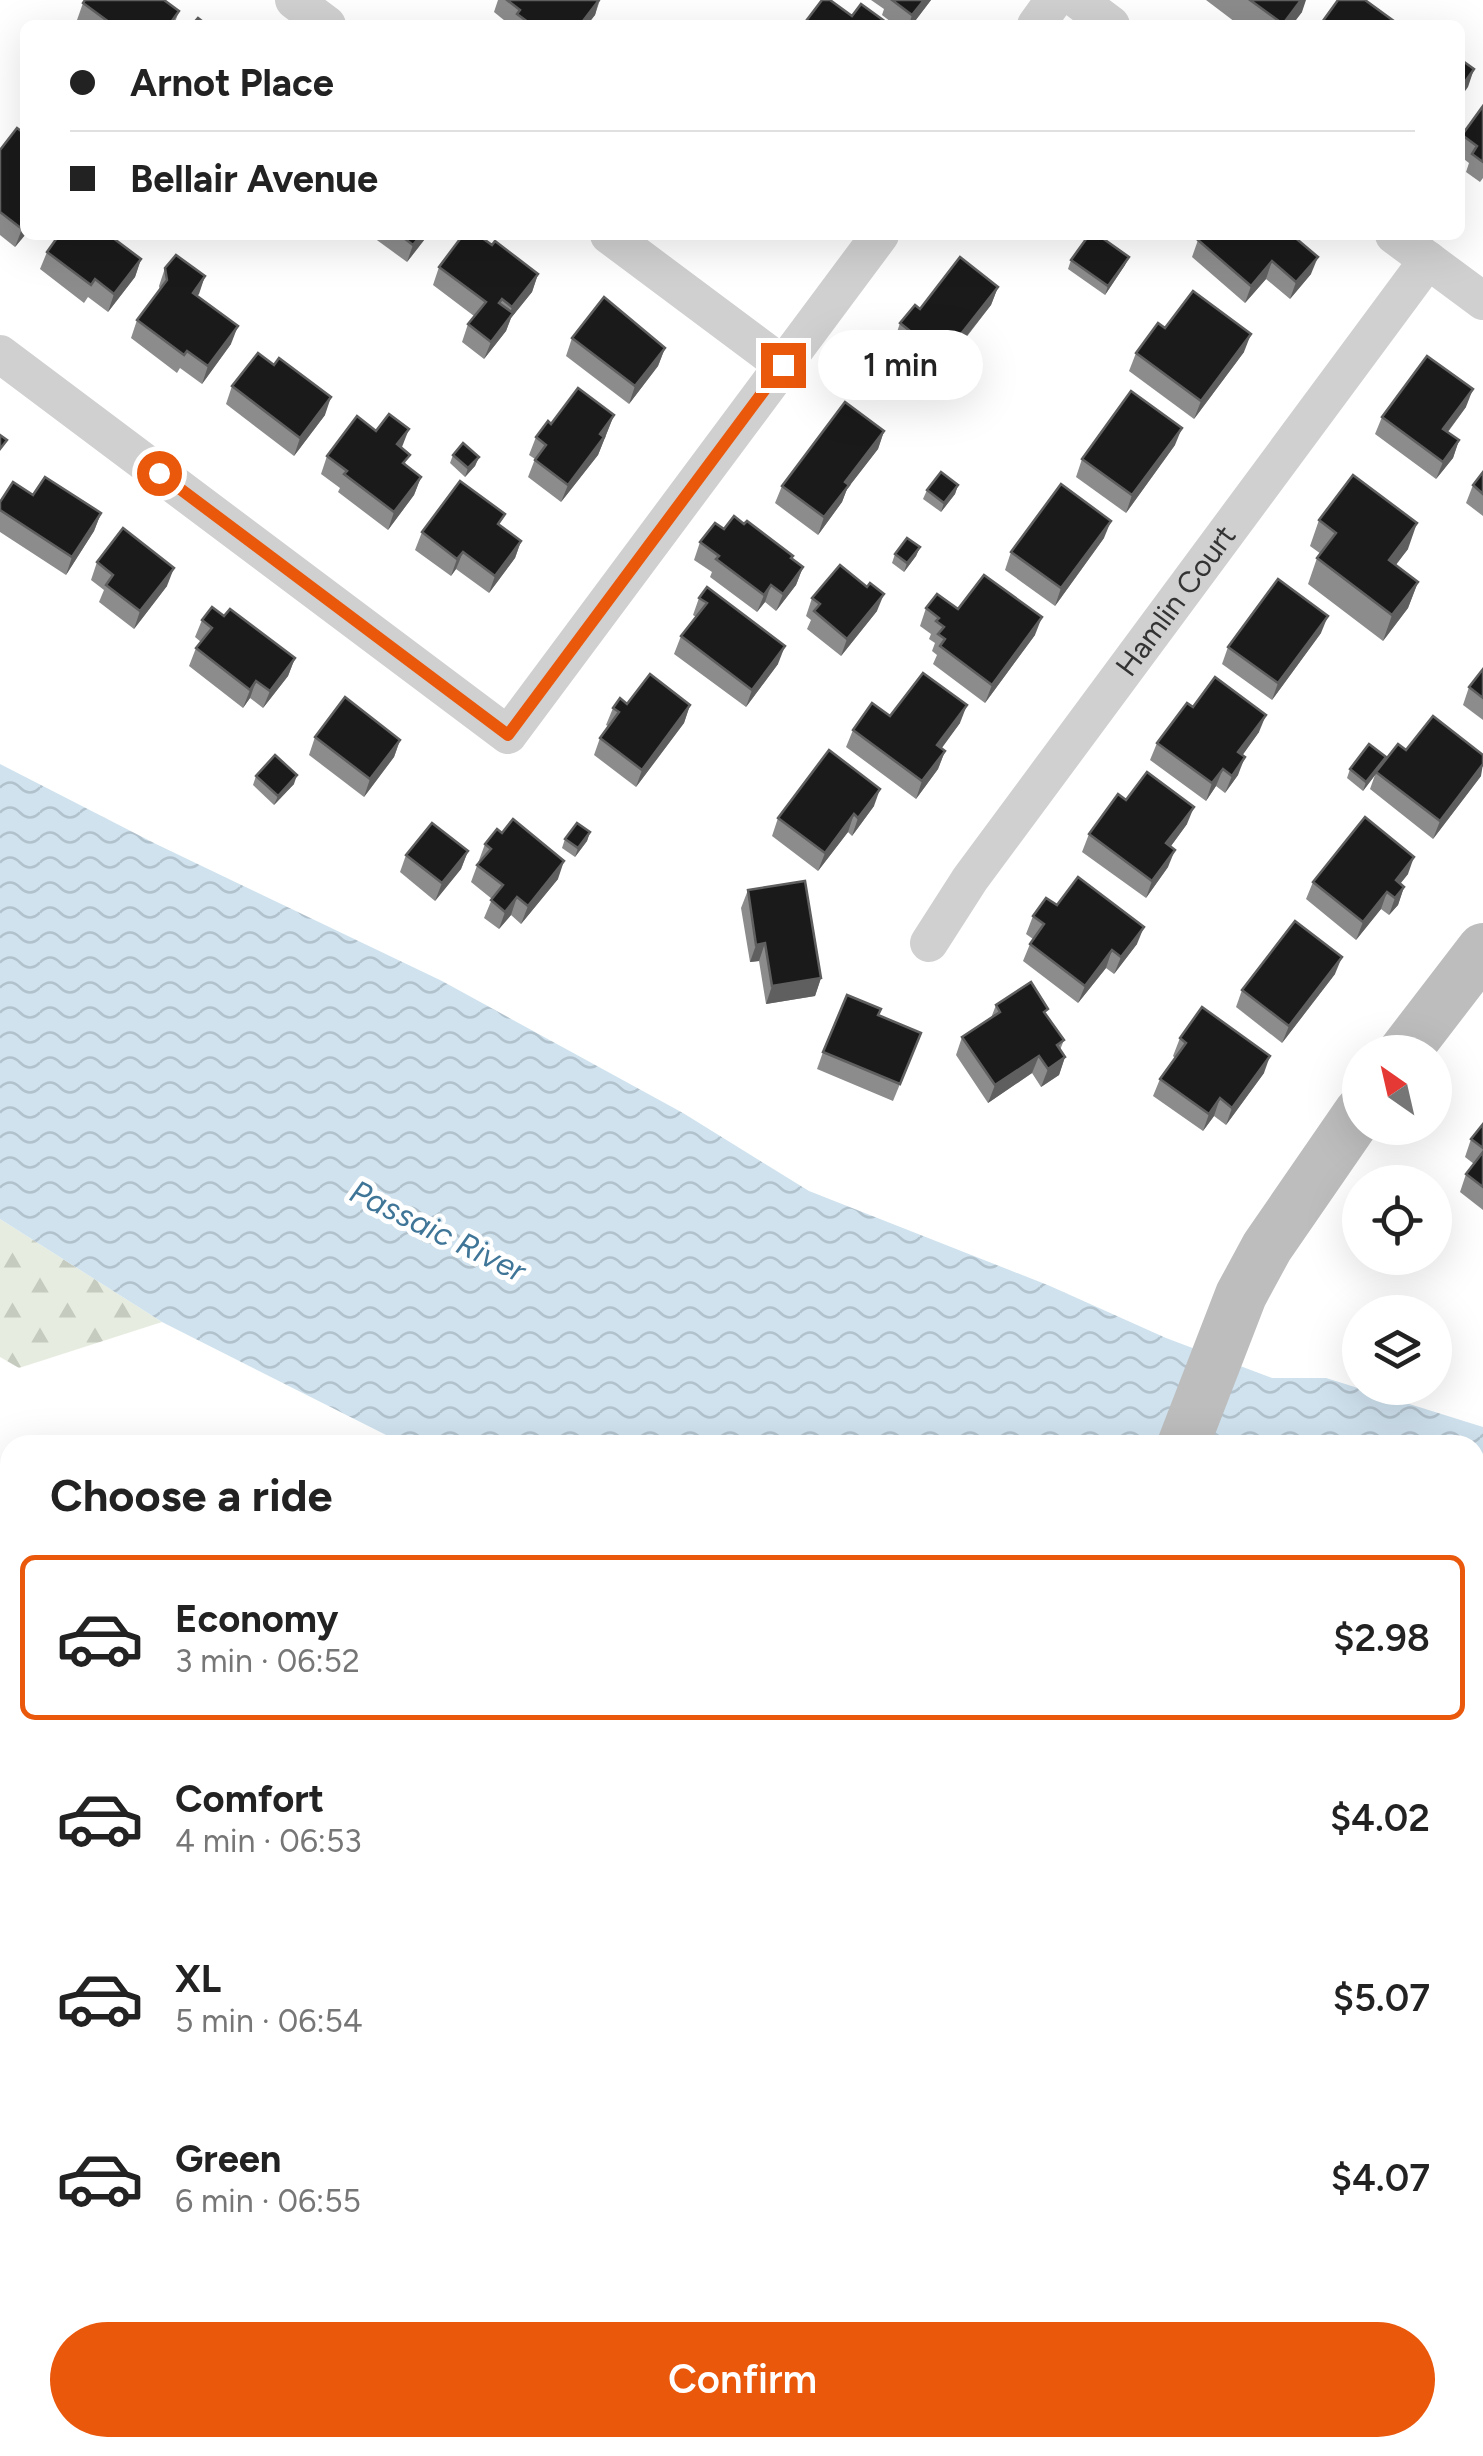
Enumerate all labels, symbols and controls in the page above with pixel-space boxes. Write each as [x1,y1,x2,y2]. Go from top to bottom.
text: Arnot Place [130,60,334,106]
text: Bellair Avenue [130,156,378,202]
callout: 1 min [818,330,983,400]
route end [761,343,806,388]
text: 1 min [863,346,938,384]
route start [137,451,182,496]
street label: Hamlin Court [1107,518,1243,683]
north arrow [1342,1035,1452,1145]
map controls [1342,1035,1452,1405]
button: locate [1342,1165,1452,1275]
water label: Passaic River [344,1172,533,1290]
button: layers [1342,1295,1452,1405]
text: Choose a ride [50,1468,332,1522]
icon: car [55,1593,145,1683]
text: Economy [175,1596,338,1642]
text: $2.98 [1333,1615,1430,1661]
text: 3 min · 06:52 [175,1642,360,1680]
icon: car [55,1773,145,1863]
text: Comfort [175,1776,324,1822]
text: $4.02 [1330,1795,1430,1841]
text: 4 min · 06:53 [175,1822,362,1860]
icon: car [55,1953,145,2043]
text: XL [175,1956,221,2002]
text: $5.07 [1333,1975,1430,2021]
text: 5 min · 06:54 [175,2002,363,2040]
icon: car [55,2133,145,2223]
text: Green [175,2136,281,2182]
text: $4.07 [1331,2155,1430,2201]
text: 6 min · 06:55 [175,2182,361,2220]
button: Confirm [50,2322,1435,2437]

